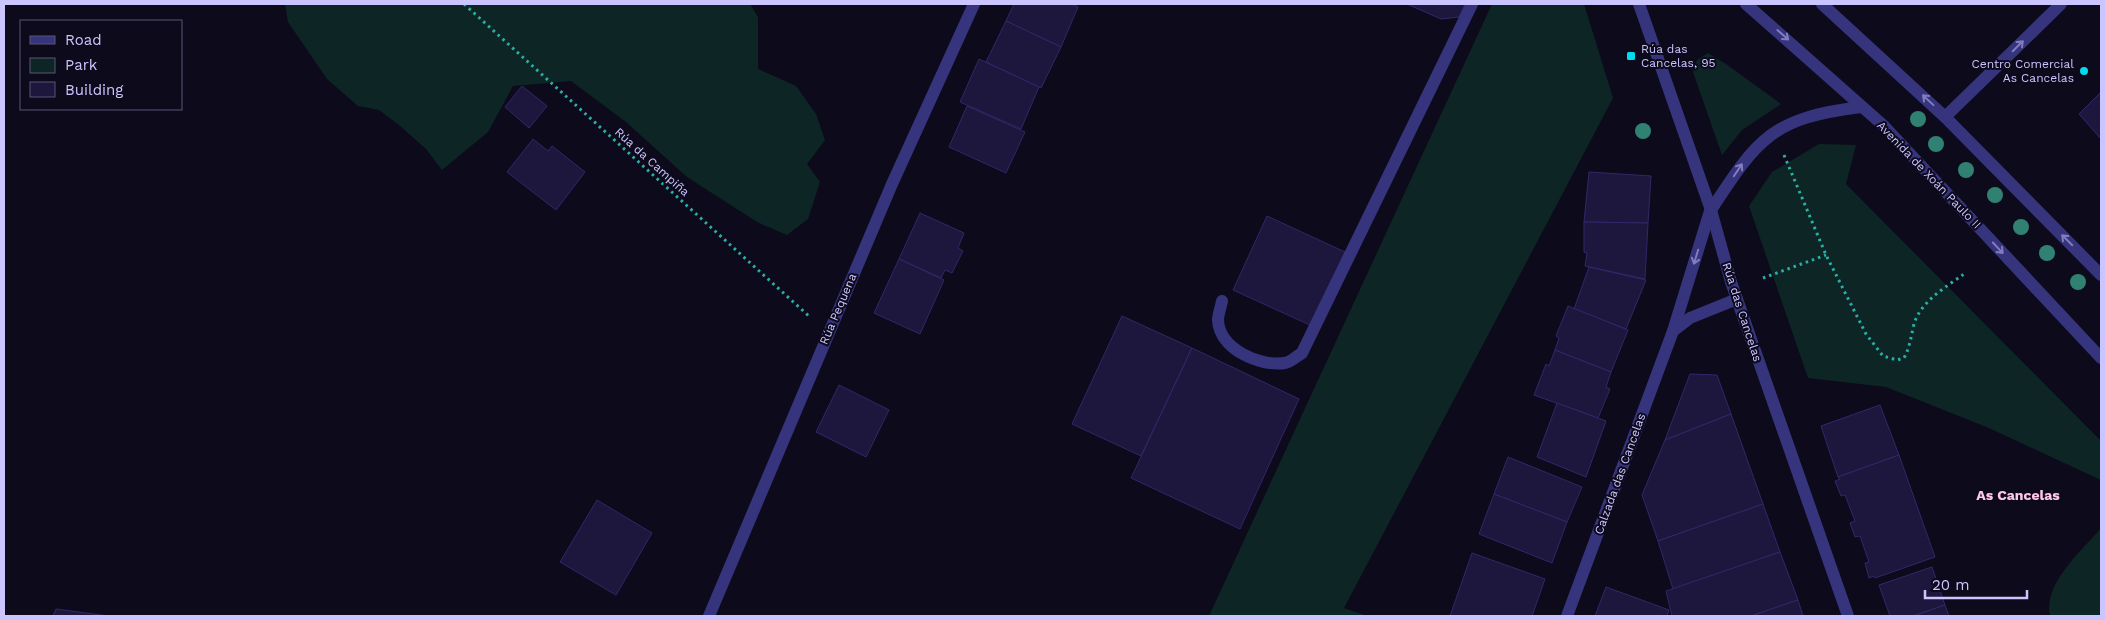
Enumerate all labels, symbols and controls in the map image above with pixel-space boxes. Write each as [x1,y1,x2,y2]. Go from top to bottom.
legend [20,20,182,110]
one-way arrow [1776,30,1789,41]
text: Road [65,31,102,49]
one-way arrow [2012,40,2024,52]
place label: Rúa das Cancelas, 95 [1641,42,1716,70]
marker: Rúa das Cancelas, 95 [1625,50,1637,62]
text: Park [65,56,98,74]
place label: Centro Comercial As Cancelas [1972,57,2074,85]
marker: Centro Comercial As Cancelas [2078,65,2090,77]
text: Building [65,81,123,99]
one-way arrow [1921,94,1934,106]
street label: Avenida de Xoán Paulo II [1874,118,1984,232]
street label: Rúa da Campiña [612,125,692,199]
one-way arrow [1732,163,1743,177]
one-way arrow [2061,234,2073,247]
one-way arrow [1992,242,2004,254]
one-way arrow [1691,249,1701,265]
street label: Rúa das Cancelas [1719,261,1765,363]
street label: Rúa Pequena [817,271,859,347]
street label: Calzada das Cancelas [1592,412,1648,536]
district label: As Cancelas [1976,487,2060,503]
scale bar [1925,568,2028,600]
text: 20 m [1932,576,1970,594]

